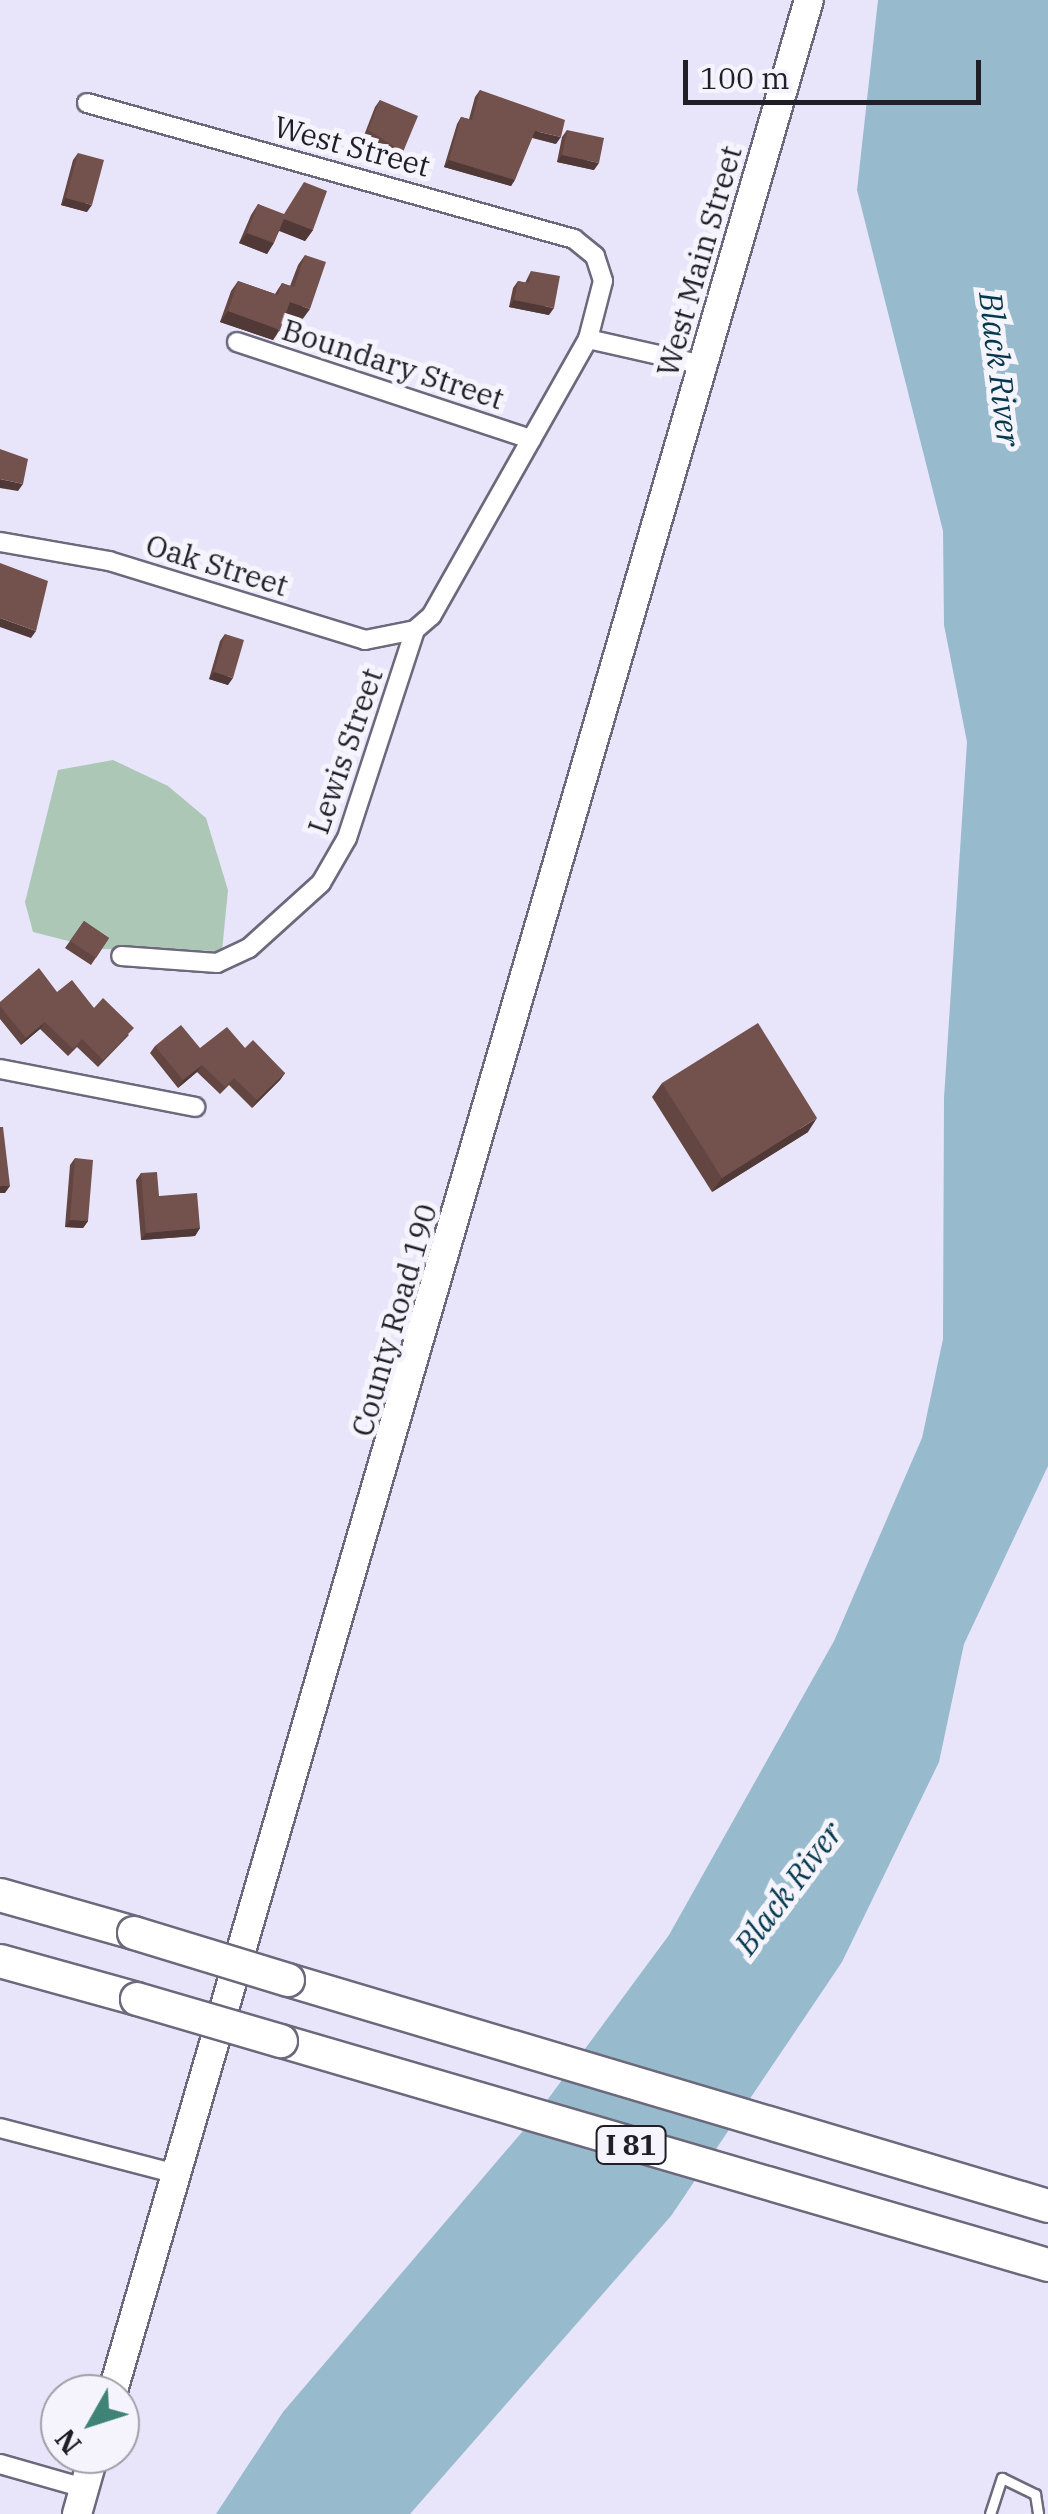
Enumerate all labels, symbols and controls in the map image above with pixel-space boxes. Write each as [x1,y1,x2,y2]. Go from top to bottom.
scale bar [688,40,986,102]
text: 100 m [700,58,790,97]
street label: West Street [270,108,434,184]
street label: West Main Street [649,142,749,380]
water label: Black River [971,289,1029,449]
street label: Boundary Street [278,311,508,417]
street label: Oak Street [142,526,292,604]
street label: Lewis Street [300,664,390,838]
street label: County Road 190 [344,1200,444,1440]
water label: Black River [726,1814,850,1962]
road number: I 81 [594,2122,668,2168]
north arrow [40,2374,140,2474]
text: N [47,2422,89,2462]

